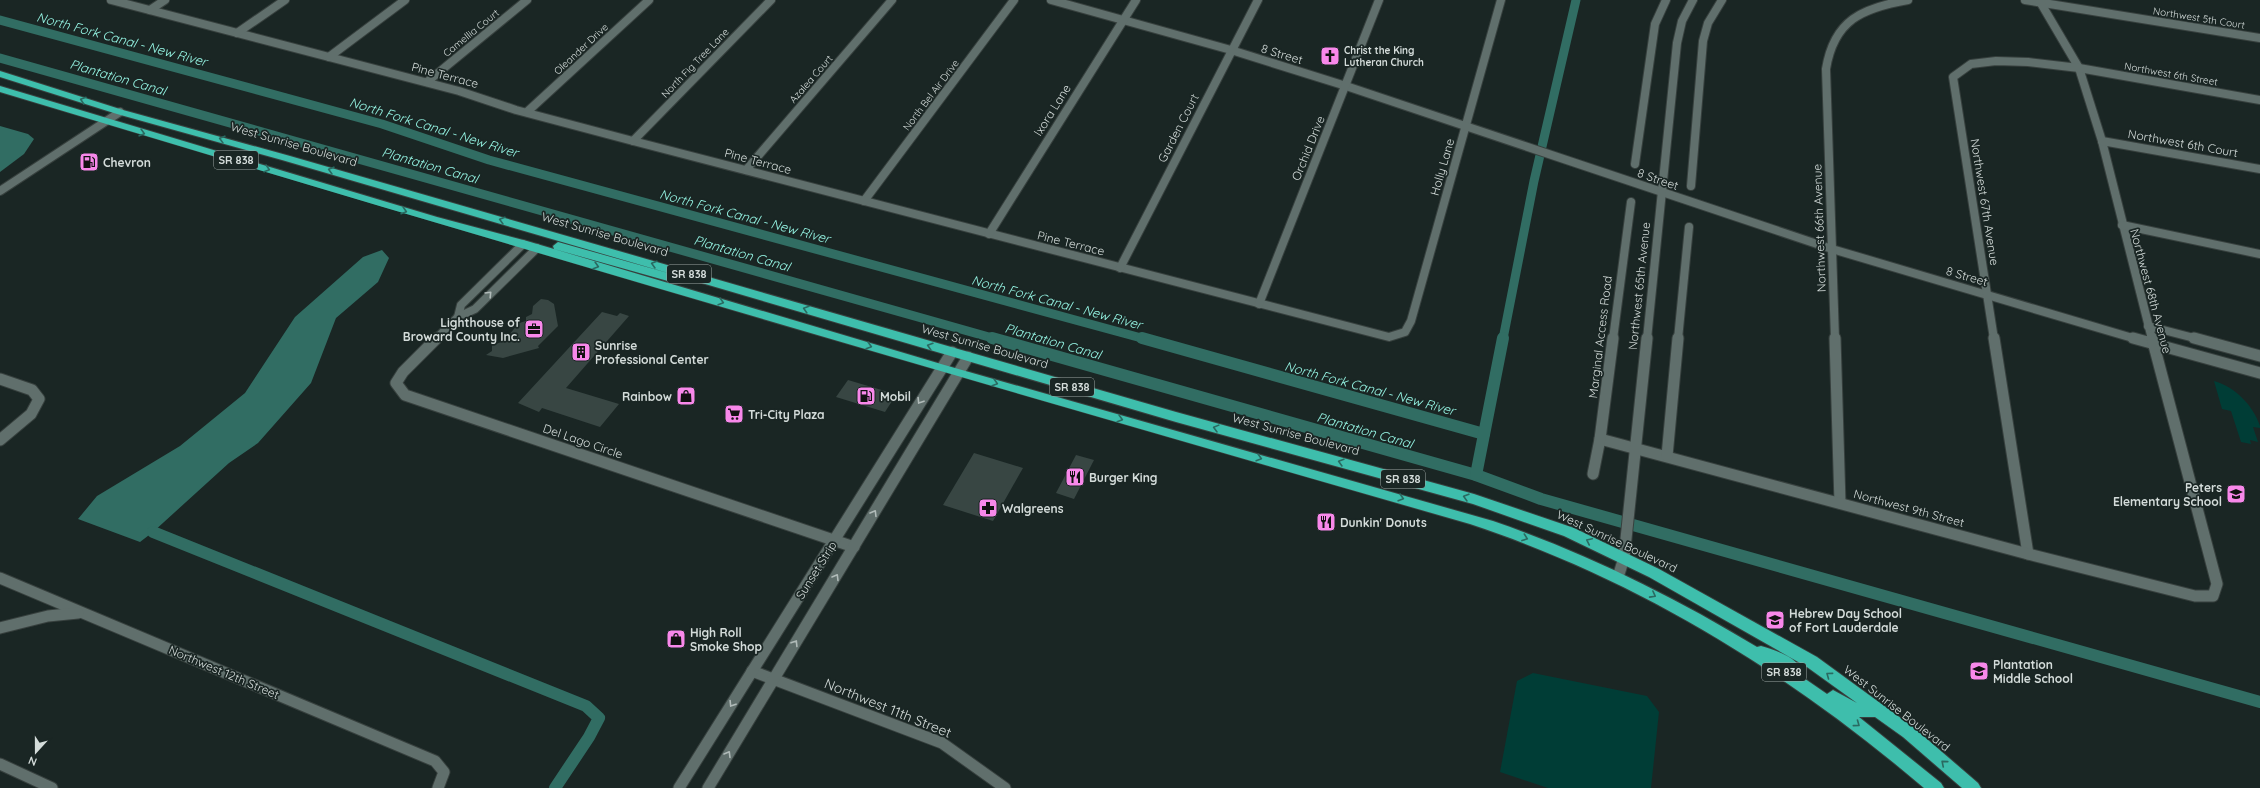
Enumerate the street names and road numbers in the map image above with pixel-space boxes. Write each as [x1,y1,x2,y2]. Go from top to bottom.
street label: Northwest 5th Court [2152,4,2247,32]
street label: Camellia Court [440,6,502,60]
street label: Oleander Drive [551,20,611,78]
street label: North Fig Tree Lane [658,25,732,100]
street label: 8 Street [1259,41,1305,67]
street label: Azalea Court [787,52,836,106]
street label: North Bel Air Drive [900,57,962,133]
street label: Pine Terrace [410,59,480,91]
street label: Northwest 6th Street [2123,59,2219,89]
street label: Ixora Lane [1030,81,1074,139]
street label: Garden Court [1154,91,1202,165]
street label: Orchid Drive [1288,113,1328,183]
street label: West Sunrise Boulevard [229,119,359,169]
street label: Northwest 6th Court [2127,126,2239,160]
street label: Holly Lane [1427,137,1457,197]
street label: Northwest 67th Avenue [1968,138,2002,267]
street label: Pine Terrace [723,145,793,177]
road number: SR 838 [214,151,258,169]
street label: Northwest 66th Avenue [1809,163,1829,292]
street label: 8 Street [1635,165,1681,193]
street label: West Sunrise Boulevard [540,209,670,259]
street label: Northwest 65th Avenue [1625,221,1653,351]
street label: Pine Terrace [1036,227,1106,259]
street label: Northwest 68th Avenue [2127,227,2175,355]
street label: 8 Street [1944,263,1990,289]
road number: SR 838 [667,265,711,283]
street label: Marginal Access Road [1585,275,1615,399]
street label: West Sunrise Boulevard [920,321,1050,371]
road number: SR 838 [1050,378,1094,396]
street label: West Sunrise Boulevard [1231,410,1361,458]
street label: Del Lago Circle [541,420,625,462]
road number: SR 838 [1381,470,1425,488]
street label: Northwest 9th Street [1852,486,1966,530]
street label: West Sunrise Boulevard [1554,507,1680,575]
street label: Sunset Strip [792,538,840,602]
street label: Northwest 12th Street [167,642,281,702]
street label: West Sunrise Boulevard [1841,662,1953,754]
road number: SR 838 [1762,663,1806,681]
street label: Northwest 11th Street [822,674,954,742]

